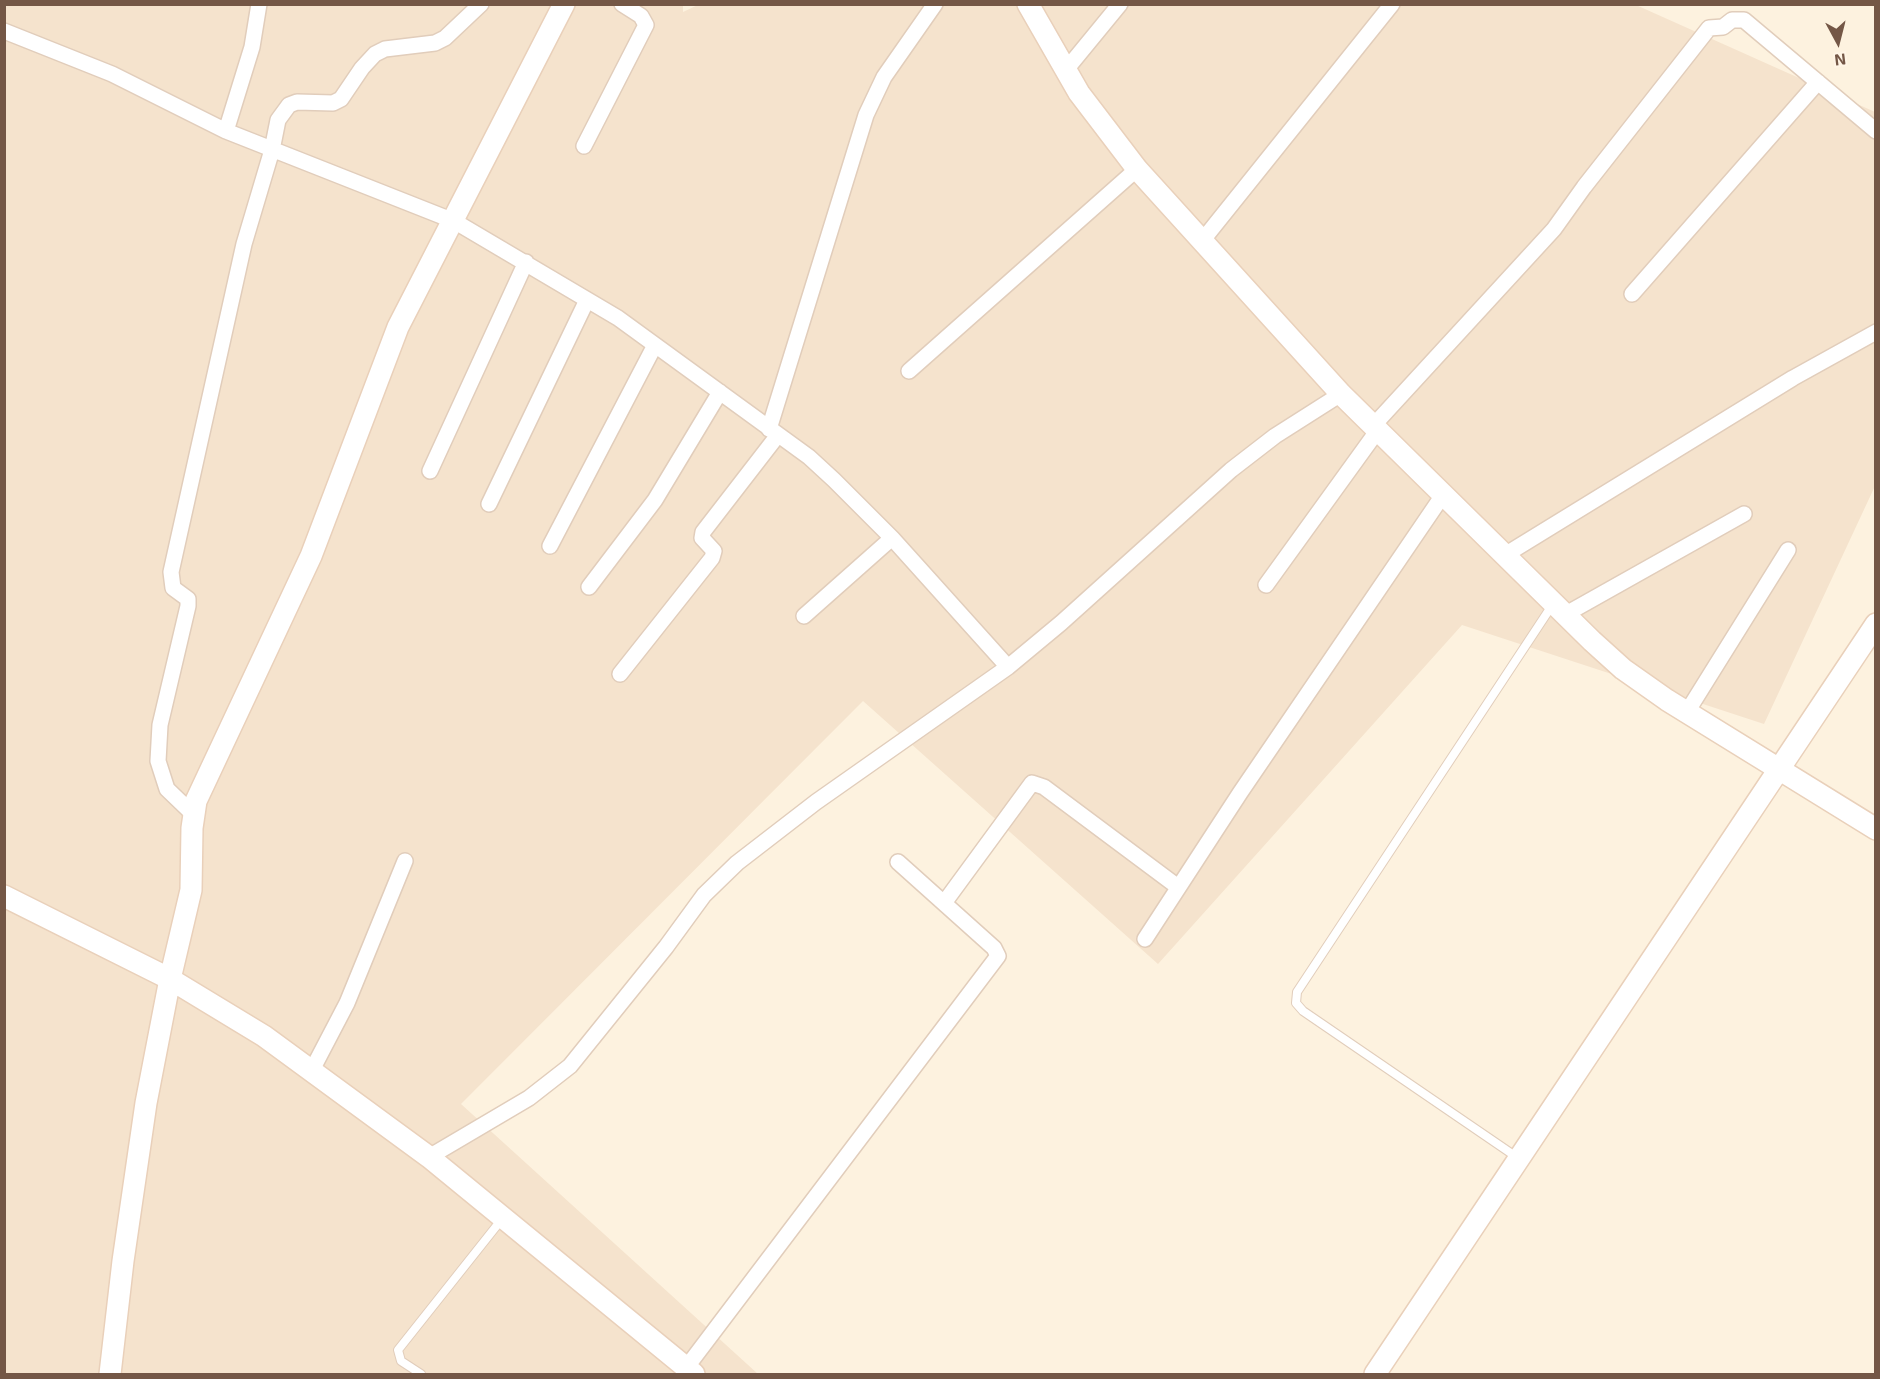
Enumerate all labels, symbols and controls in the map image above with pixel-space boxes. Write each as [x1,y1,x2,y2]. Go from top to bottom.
north arrow [1808,12,1868,72]
text: N [1833,50,1847,70]

